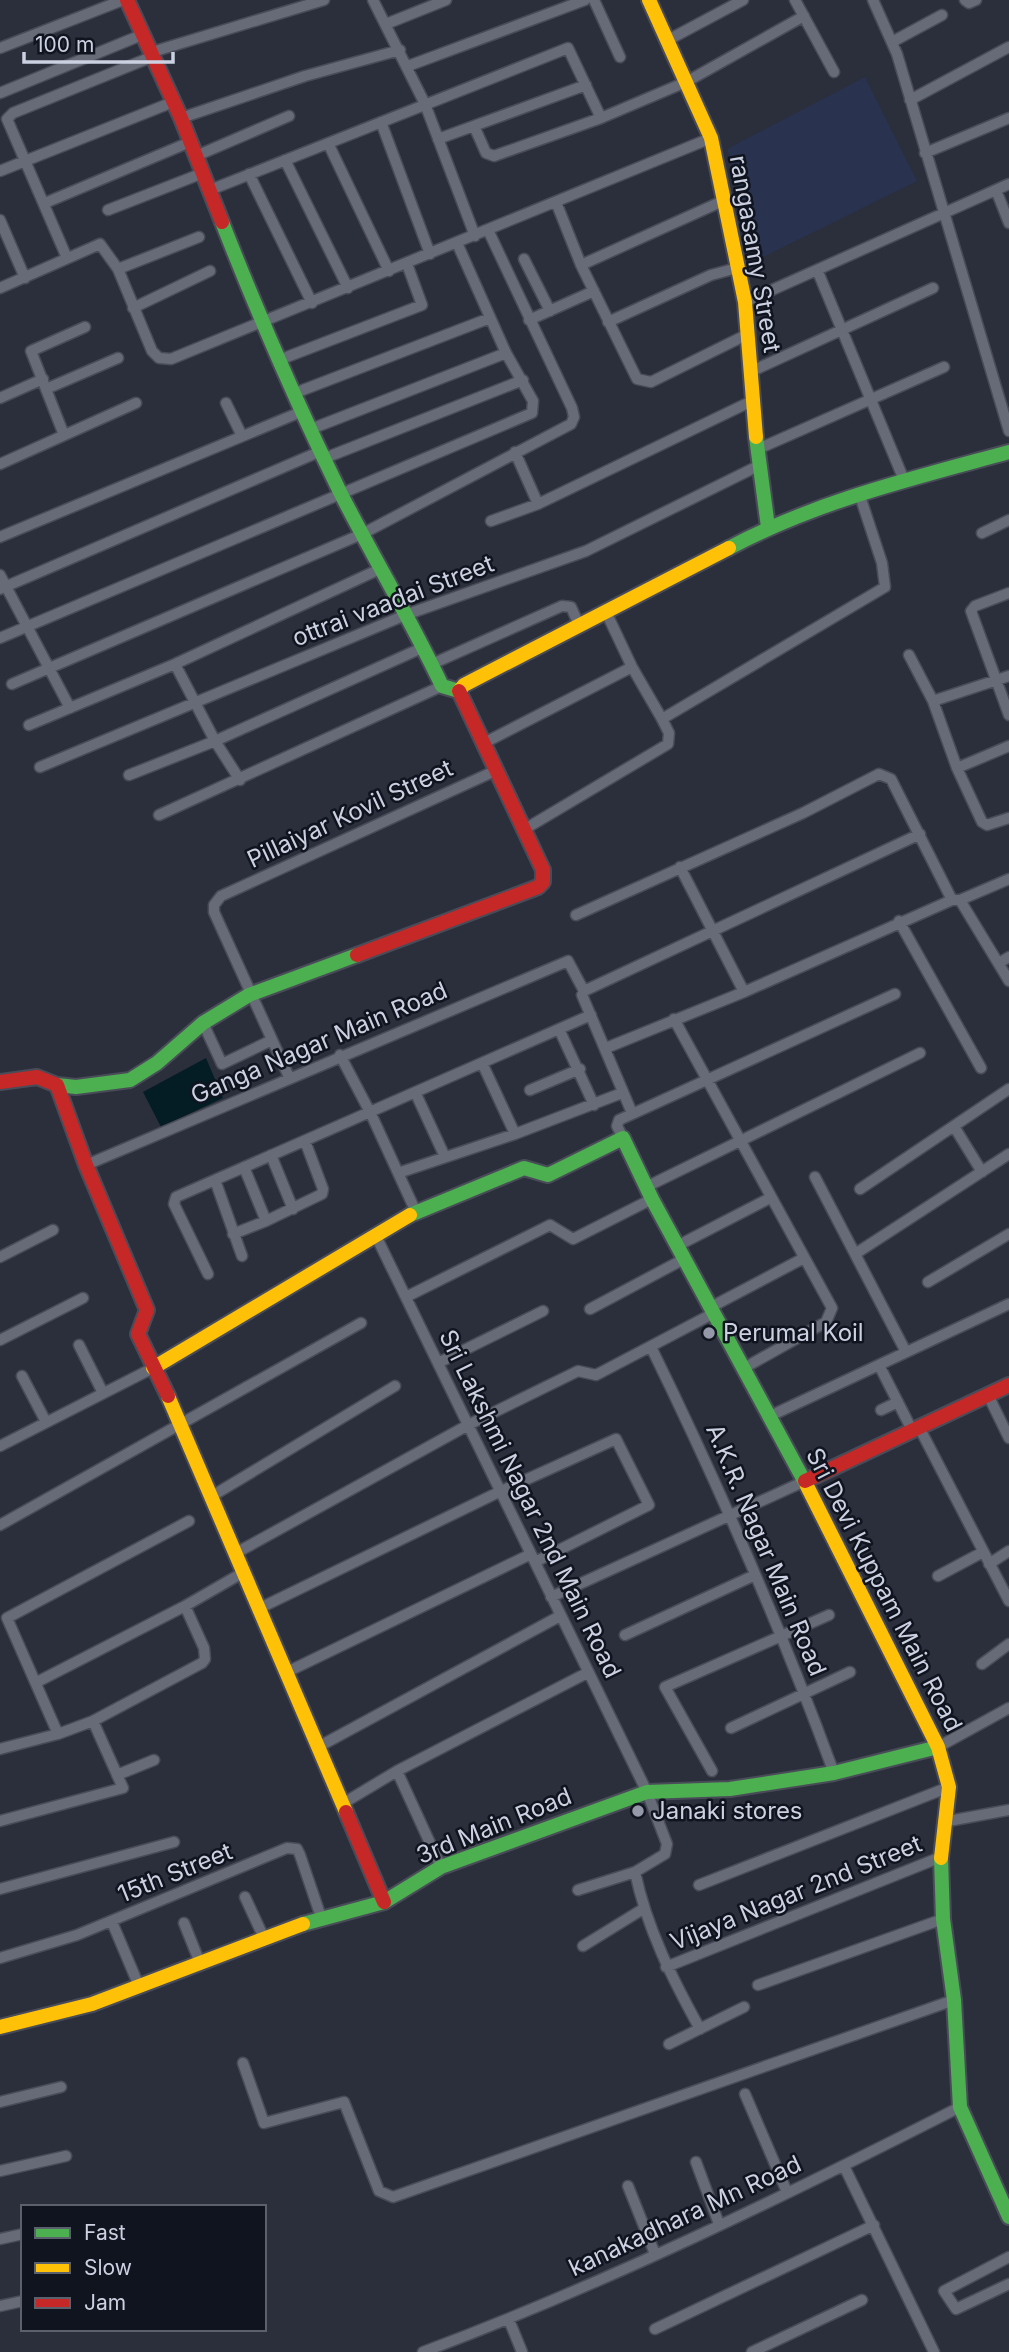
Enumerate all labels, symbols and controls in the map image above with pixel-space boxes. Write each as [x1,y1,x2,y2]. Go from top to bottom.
scale bar [24,21,173,65]
text: 100 m [35,32,94,57]
street label: rangasamy Street [724,153,787,355]
street label: ottrai vaadai Street [288,549,498,652]
street label: Pillaiyar Kovil Street [242,753,457,874]
street label: Ganga Nagar Main Road [186,975,451,1110]
place label: Perumal Koil [723,1318,864,1347]
street label: Sri Lakshmi Nagar 2nd Main Road [433,1325,628,1683]
marker: Perumal Koil [701,1325,717,1341]
street label: A.K.R. Nagar Main Road [700,1419,833,1680]
street label: Sri Devi Kuppam Main Road [800,1443,969,1736]
street label: 3rd Main Road [412,1781,576,1870]
place label: Janaki stores [652,1796,803,1825]
marker: Janaki stores [630,1803,646,1819]
street label: Vijaya Nagar 2nd Street [666,1829,926,1956]
street label: 15th Street [113,1836,236,1909]
street label: kanakadhara Mn Road [564,2149,806,2282]
legend [21,2205,266,2331]
text: Fast [84,2220,126,2245]
text: Slow [84,2255,132,2280]
text: Jam [84,2290,126,2315]

